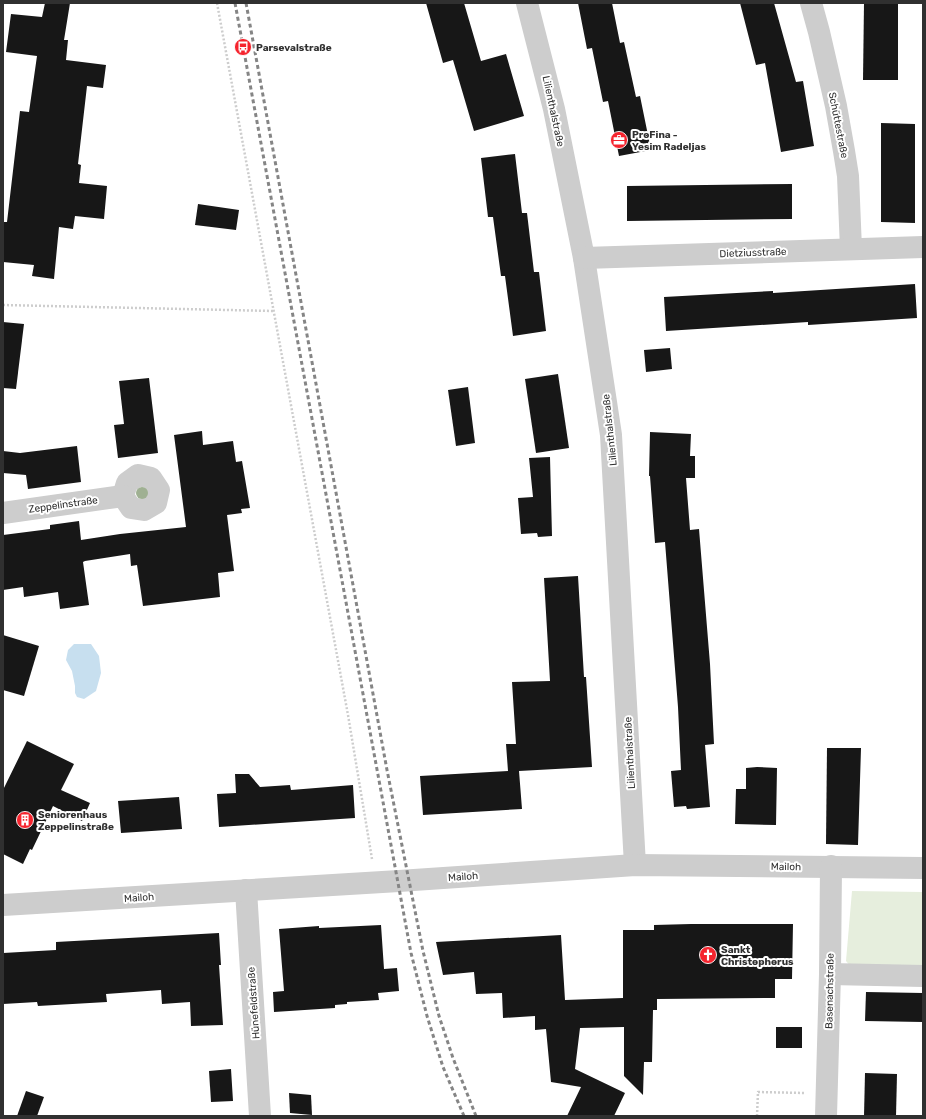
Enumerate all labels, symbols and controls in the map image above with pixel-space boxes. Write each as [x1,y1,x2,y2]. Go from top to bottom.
bus stop icon: Parsevalstraße [233,37,253,57]
place label: Parsevalstraße [256,42,332,54]
street label: Lilienthalstraße [540,75,566,148]
street label: Schüttestraße [826,91,850,160]
place label: ProFina - Yesim Radeljas [632,129,706,153]
office icon: ProFina - Yesim Radeljas [609,130,629,150]
street label: Dietziusstraße [719,246,787,260]
street label: Lilienthalstraße [600,393,620,466]
street label: Zeppelinstraße [28,494,99,516]
street label: Lilienthalstraße [622,716,638,789]
place label: Seniorenhaus Zeppelinstraße [38,809,114,833]
building icon: Seniorenhaus Zeppelinstraße [15,810,35,830]
street label: Mailoh [771,861,801,873]
street label: Mailoh [448,870,479,884]
street label: Mailoh [124,891,155,905]
place label: Sankt Christophorus [721,944,794,968]
church icon: Sankt Christophorus [698,945,718,965]
street label: Basenachstraße [823,953,837,1029]
street label: Hünefeldstraße [245,966,263,1039]

